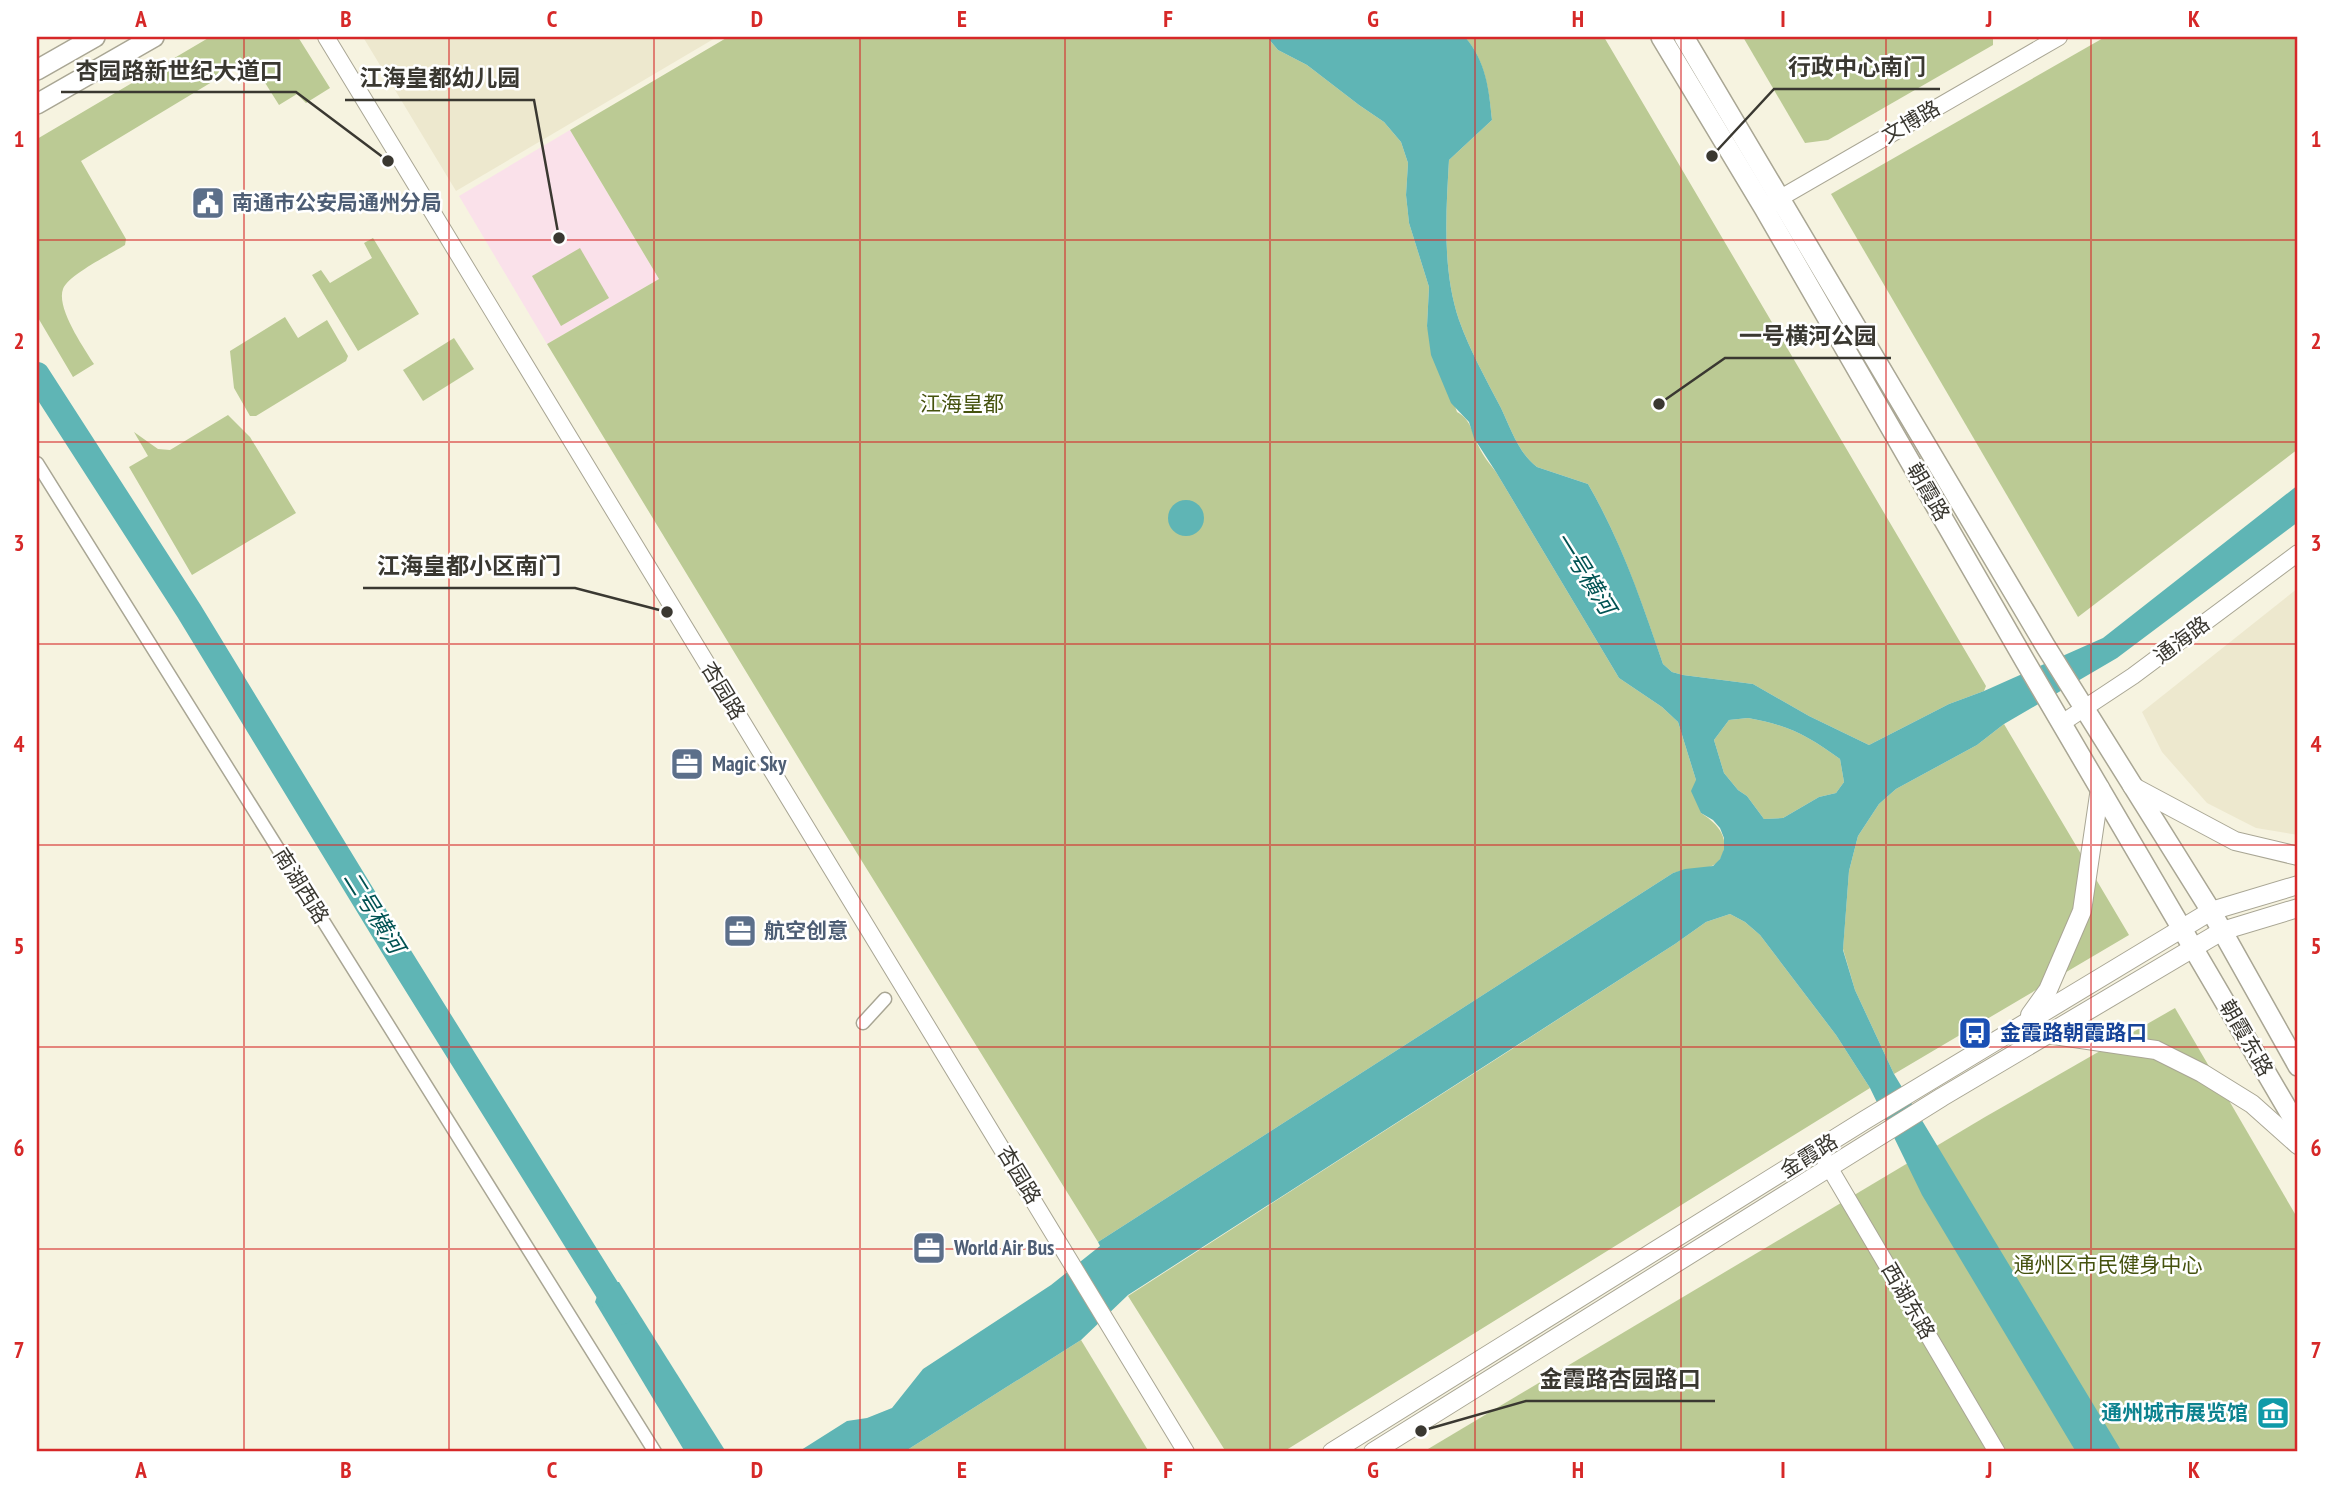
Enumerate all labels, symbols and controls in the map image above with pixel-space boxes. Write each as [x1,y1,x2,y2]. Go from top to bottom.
text: A [134,4,147,33]
text: B [340,4,352,33]
text: C [547,4,558,33]
text: D [751,4,763,33]
text: E [957,4,967,33]
text: F [1163,4,1173,33]
text: G [1367,4,1379,33]
text: H [1572,4,1584,33]
text: I [1780,4,1786,33]
text: J [1985,4,1992,33]
text: K [2188,4,2200,33]
callout: 行政中心南门 [1774,45,1940,89]
callout: 杏园路新世纪大道口 [61,48,296,92]
text: 行政中心南门 [1788,52,1926,81]
text: 杏园路新世纪大道口 [76,56,283,85]
callout: 江海皇都幼儿园 [345,56,534,100]
text: 江海皇都幼儿园 [360,63,521,92]
street label: 文博路 [1877,94,1945,149]
text: 1 [14,124,25,153]
text: 1 [2311,124,2322,153]
public building icon: 南通市公安局通州分局 [189,184,227,222]
place label: 南通市公安局通州分局 [232,189,442,216]
callout: 一号横河公园 [1725,314,1891,358]
text: 一号横河公园 [1739,321,1877,350]
text: 2 [14,326,25,355]
text: 2 [2311,326,2322,355]
park label: 江海皇都 [920,390,1004,417]
street label: 朝霞路 [1901,458,1956,526]
water label: 一号横河 [1549,526,1624,623]
text: 3 [14,528,25,557]
text: 3 [2311,528,2322,557]
callout: 江海皇都小区南门 [363,544,575,588]
text: 江海皇都小区南门 [377,551,561,580]
street label: 通海路 [2148,610,2215,669]
street label: 杏园路 [696,657,751,725]
text: 4 [14,729,25,758]
text: 4 [2311,729,2322,758]
office icon: Magic Sky [668,745,706,783]
place label: Magic Sky [712,750,787,777]
street label: 南湖西路 [268,843,335,929]
water label: 二号横河 [338,865,413,962]
office icon: 航空创意 [721,912,759,950]
place label: 航空创意 [764,917,848,944]
text: 5 [14,931,25,960]
text: 5 [2311,931,2322,960]
street label: 朝霞东路 [2214,995,2279,1081]
bus stop icon: 金霞路朝霞路口 [1956,1014,1994,1052]
place label: 金霞路朝霞路口 [2000,1019,2147,1046]
street label: 金霞路 [1775,1127,1843,1184]
text: 6 [14,1133,25,1162]
text: 6 [2311,1133,2322,1162]
street label: 杏园路 [992,1141,1047,1209]
office icon: World Air Bus [910,1229,948,1267]
place label: World Air Bus [953,1234,1054,1261]
park label: 通州区市民健身中心 [2014,1251,2203,1278]
street label: 西湖东路 [1876,1258,1941,1344]
text: 7 [14,1335,25,1364]
text: 7 [2311,1335,2322,1364]
callout: 金霞路杏园路口 [1526,1357,1715,1401]
text: 金霞路杏园路口 [1540,1364,1701,1393]
museum icon: 通州城市展览馆 [2254,1394,2292,1432]
place label: 通州城市展览馆 [2101,1399,2248,1426]
text: A [134,1455,147,1484]
text: B [340,1455,352,1484]
text: C [547,1455,558,1484]
text: D [751,1455,763,1484]
text: E [957,1455,967,1484]
text: F [1163,1455,1173,1484]
text: G [1367,1455,1379,1484]
text: H [1572,1455,1584,1484]
text: I [1780,1455,1786,1484]
text: J [1985,1455,1992,1484]
text: K [2188,1455,2200,1484]

